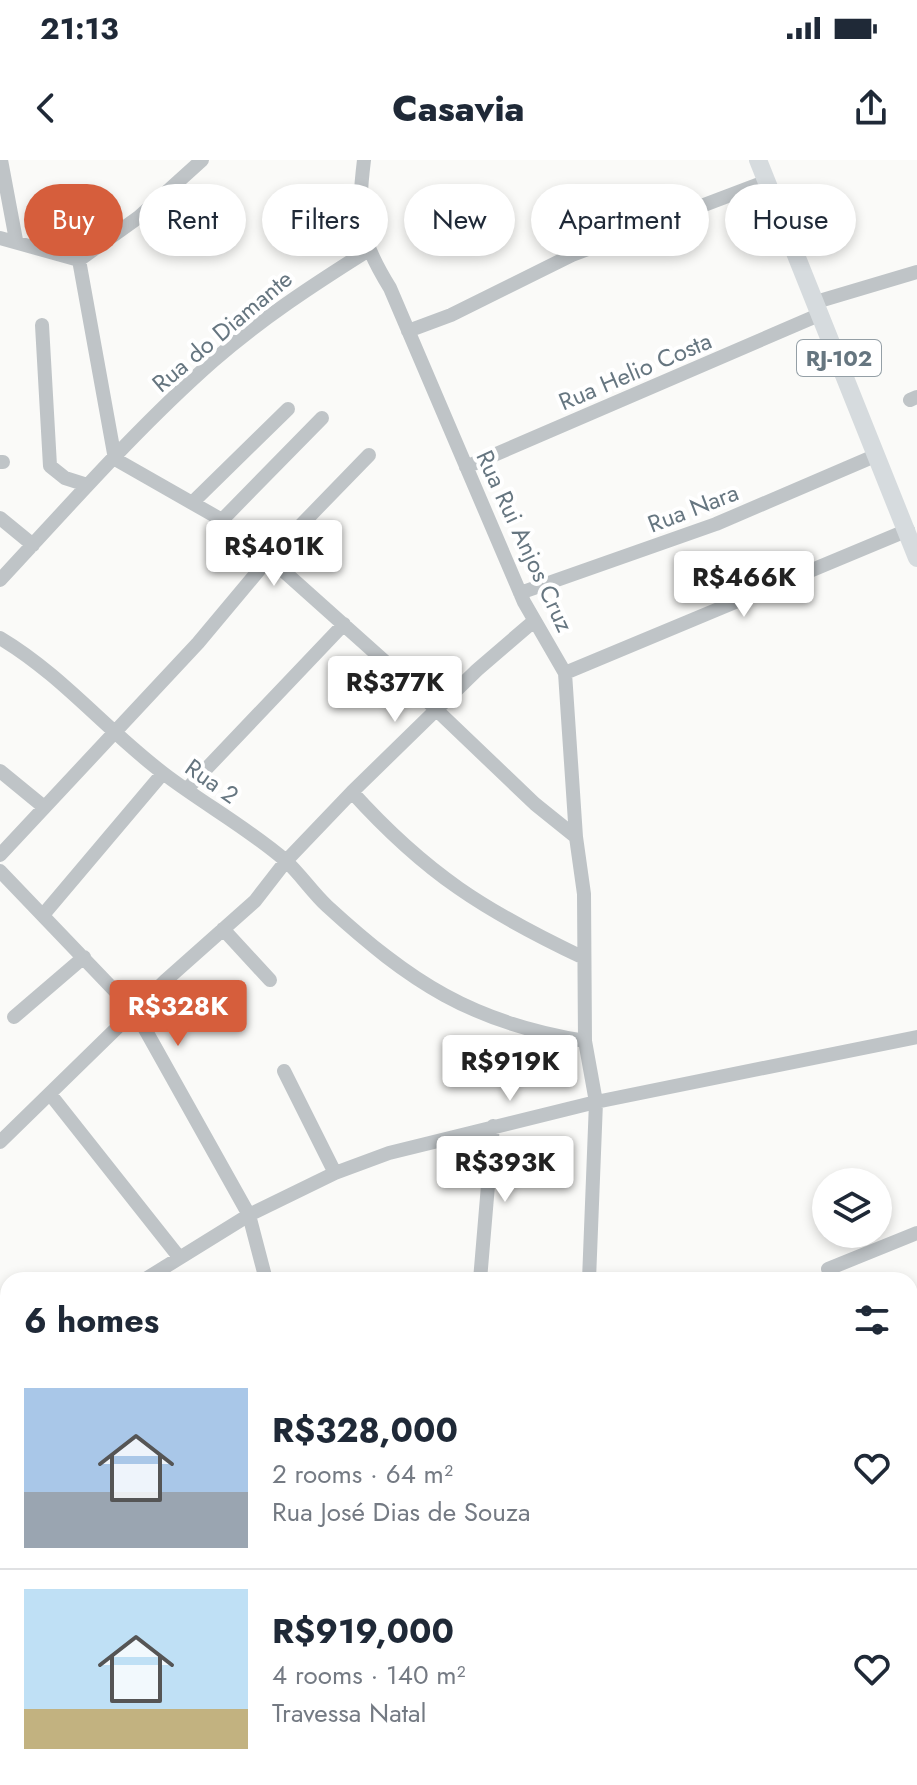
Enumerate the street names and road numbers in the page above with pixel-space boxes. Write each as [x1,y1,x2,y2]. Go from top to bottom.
street label: Rua do Diamante [144,262,300,400]
street label: Rua Helio Costa [553,323,717,419]
road number: RJ-102 [797,340,881,376]
street label: Rua Rui Anjos Cruz [468,444,582,638]
street label: Rua Nara [643,475,743,541]
street label: Rua 2 [178,750,246,812]

